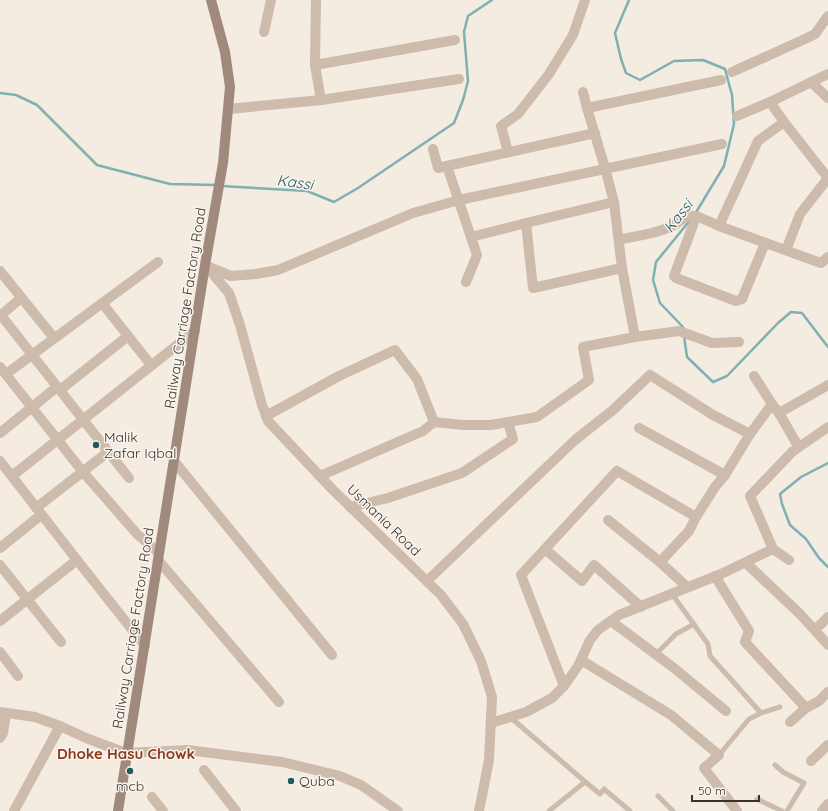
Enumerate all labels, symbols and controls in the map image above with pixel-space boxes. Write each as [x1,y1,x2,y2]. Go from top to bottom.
water label: Kassi [276,170,316,194]
water label: Kassi [659,194,698,236]
street label: Railway Carriage Factory Road [160,206,210,410]
place label: Malik Zafar Iqbal [104,428,176,462]
marker: Malik Zafar Iqbal [91,440,101,450]
street label: Usmania Road [343,480,425,560]
street label: Railway Carriage Factory Road [108,526,158,730]
district label: Dhoke Hasu Chowk [57,744,195,763]
marker: mcb [125,766,135,776]
place label: Quba [299,772,335,790]
marker: Quba [286,776,296,786]
place label: mcb [116,777,144,795]
scale bar [692,777,759,803]
text: 50 m [698,783,726,798]

